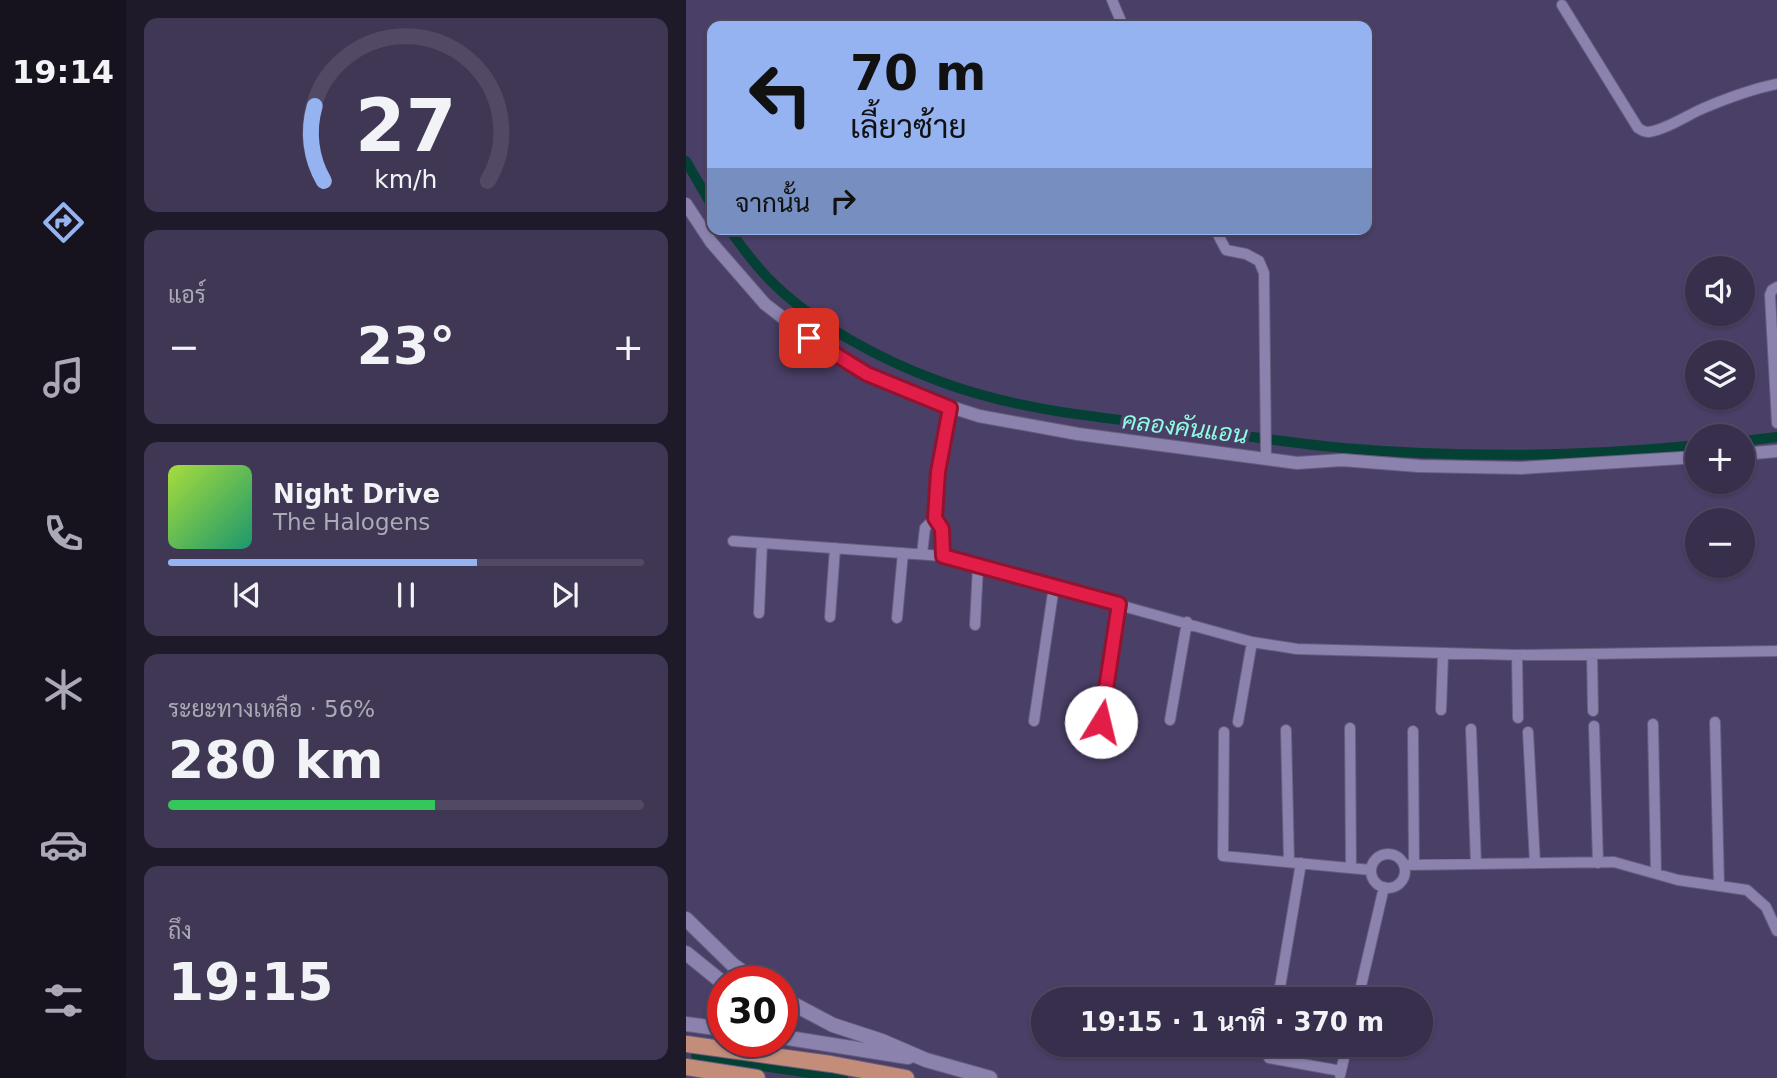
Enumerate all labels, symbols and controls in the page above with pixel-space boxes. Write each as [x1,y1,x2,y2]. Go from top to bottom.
text: 70 m [850,45,986,102]
icon: left [735,49,826,140]
text: 19:14 [12,53,114,91]
text: 27 [355,83,457,168]
text: เลี้ยวซ้าย [850,108,967,146]
text: km/h [374,165,438,194]
icon: right [824,182,862,220]
text: จากนั้น [735,188,810,218]
icon: directions [39,198,88,247]
map controls [1685,256,1755,578]
button: sound [1685,256,1755,326]
text: แอร์ [168,282,206,308]
pin [779,308,839,368]
text: 23° [357,316,455,376]
icon: arrive [790,319,828,357]
text: − [168,325,200,369]
text: + [612,325,644,369]
button: layers [1685,340,1755,410]
icon: music [39,353,88,402]
water label: คลองคันแอน [1121,406,1249,450]
button: + [1685,424,1755,494]
text: Night Drive [273,479,440,509]
button: − [1685,508,1755,578]
icon: phone [39,509,88,558]
text: The Halogens [273,509,430,535]
icon: previous [228,576,266,614]
icon: pause [387,576,425,614]
icon: next [546,576,584,614]
icon: climate [39,665,88,714]
position arrow [1064,685,1138,759]
text: ระยะทางเหลือ · 56% [168,696,375,722]
text: 280 km [168,730,383,790]
icon: car [39,820,88,869]
text: ถึง [168,918,192,944]
text: 19:15 [168,952,334,1012]
speed limit sign: 30 [707,966,798,1057]
icon: filters [39,976,88,1025]
text: 19:15 · 1 นาที · 370 m [1080,1007,1384,1037]

